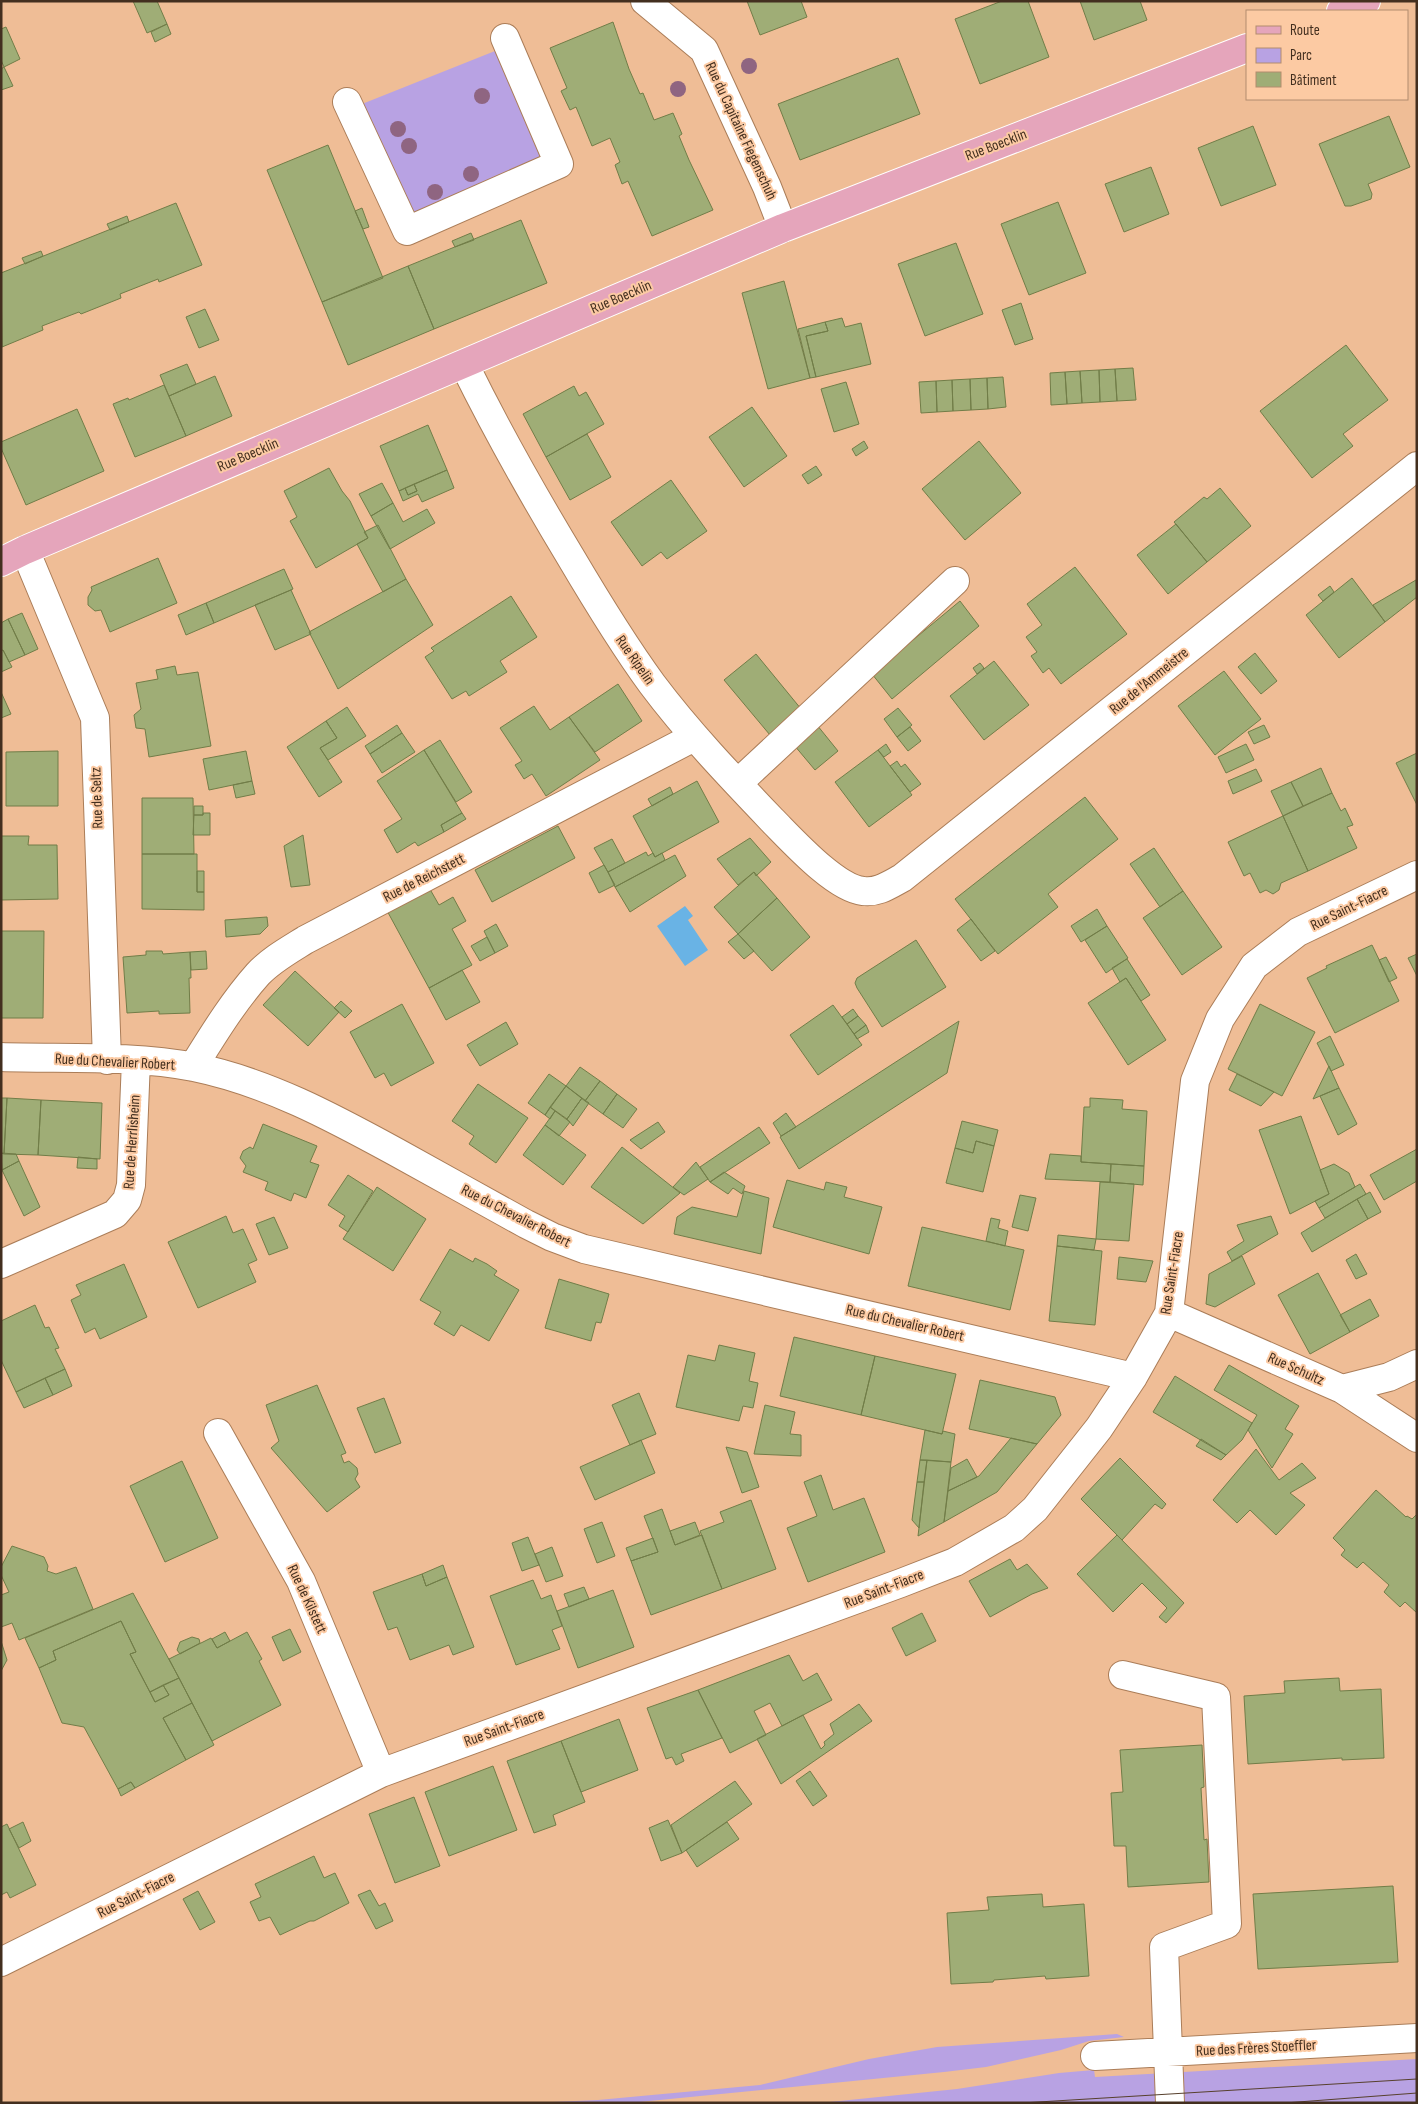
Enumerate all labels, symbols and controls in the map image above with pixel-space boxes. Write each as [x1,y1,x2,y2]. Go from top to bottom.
legend [1246,10,1408,100]
text: Route [1290,21,1320,40]
text: Parc [1290,46,1312,65]
street label: Rue du Capitaine Fiegenschuh [701,59,781,203]
text: Bâtiment [1290,71,1337,90]
street label: Rue Boecklin [962,125,1030,165]
street label: Rue Boecklin [588,276,654,318]
street label: Rue Boecklin [215,434,281,476]
street label: Rue Ripelin [611,632,659,688]
street label: Rue de l'Ammeistre [1106,643,1192,719]
street label: Rue de Seltz [86,766,108,829]
street label: Rue de Reichstett [380,849,468,907]
street label: Rue Saint-Fiacre [1307,881,1391,935]
street label: Rue du Chevalier Robert [54,1049,176,1075]
street label: Rue de Herrlisheim [119,1094,145,1190]
street label: Rue du Chevalier Robert [458,1180,574,1252]
street label: Rue Saint-Fiacre [1156,1230,1188,1316]
street label: Rue du Chevalier Robert [844,1300,966,1346]
street label: Rue Schultz [1265,1348,1328,1390]
street label: Rue de Kilstett [283,1562,331,1637]
street label: Rue Saint-Fiacre [842,1565,926,1613]
street label: Rue Saint-Fiacre [461,1705,547,1751]
street label: Rue Saint-Fiacre [94,1868,178,1922]
street label: Rue des Frères Stoeffler [1195,2035,1317,2061]

